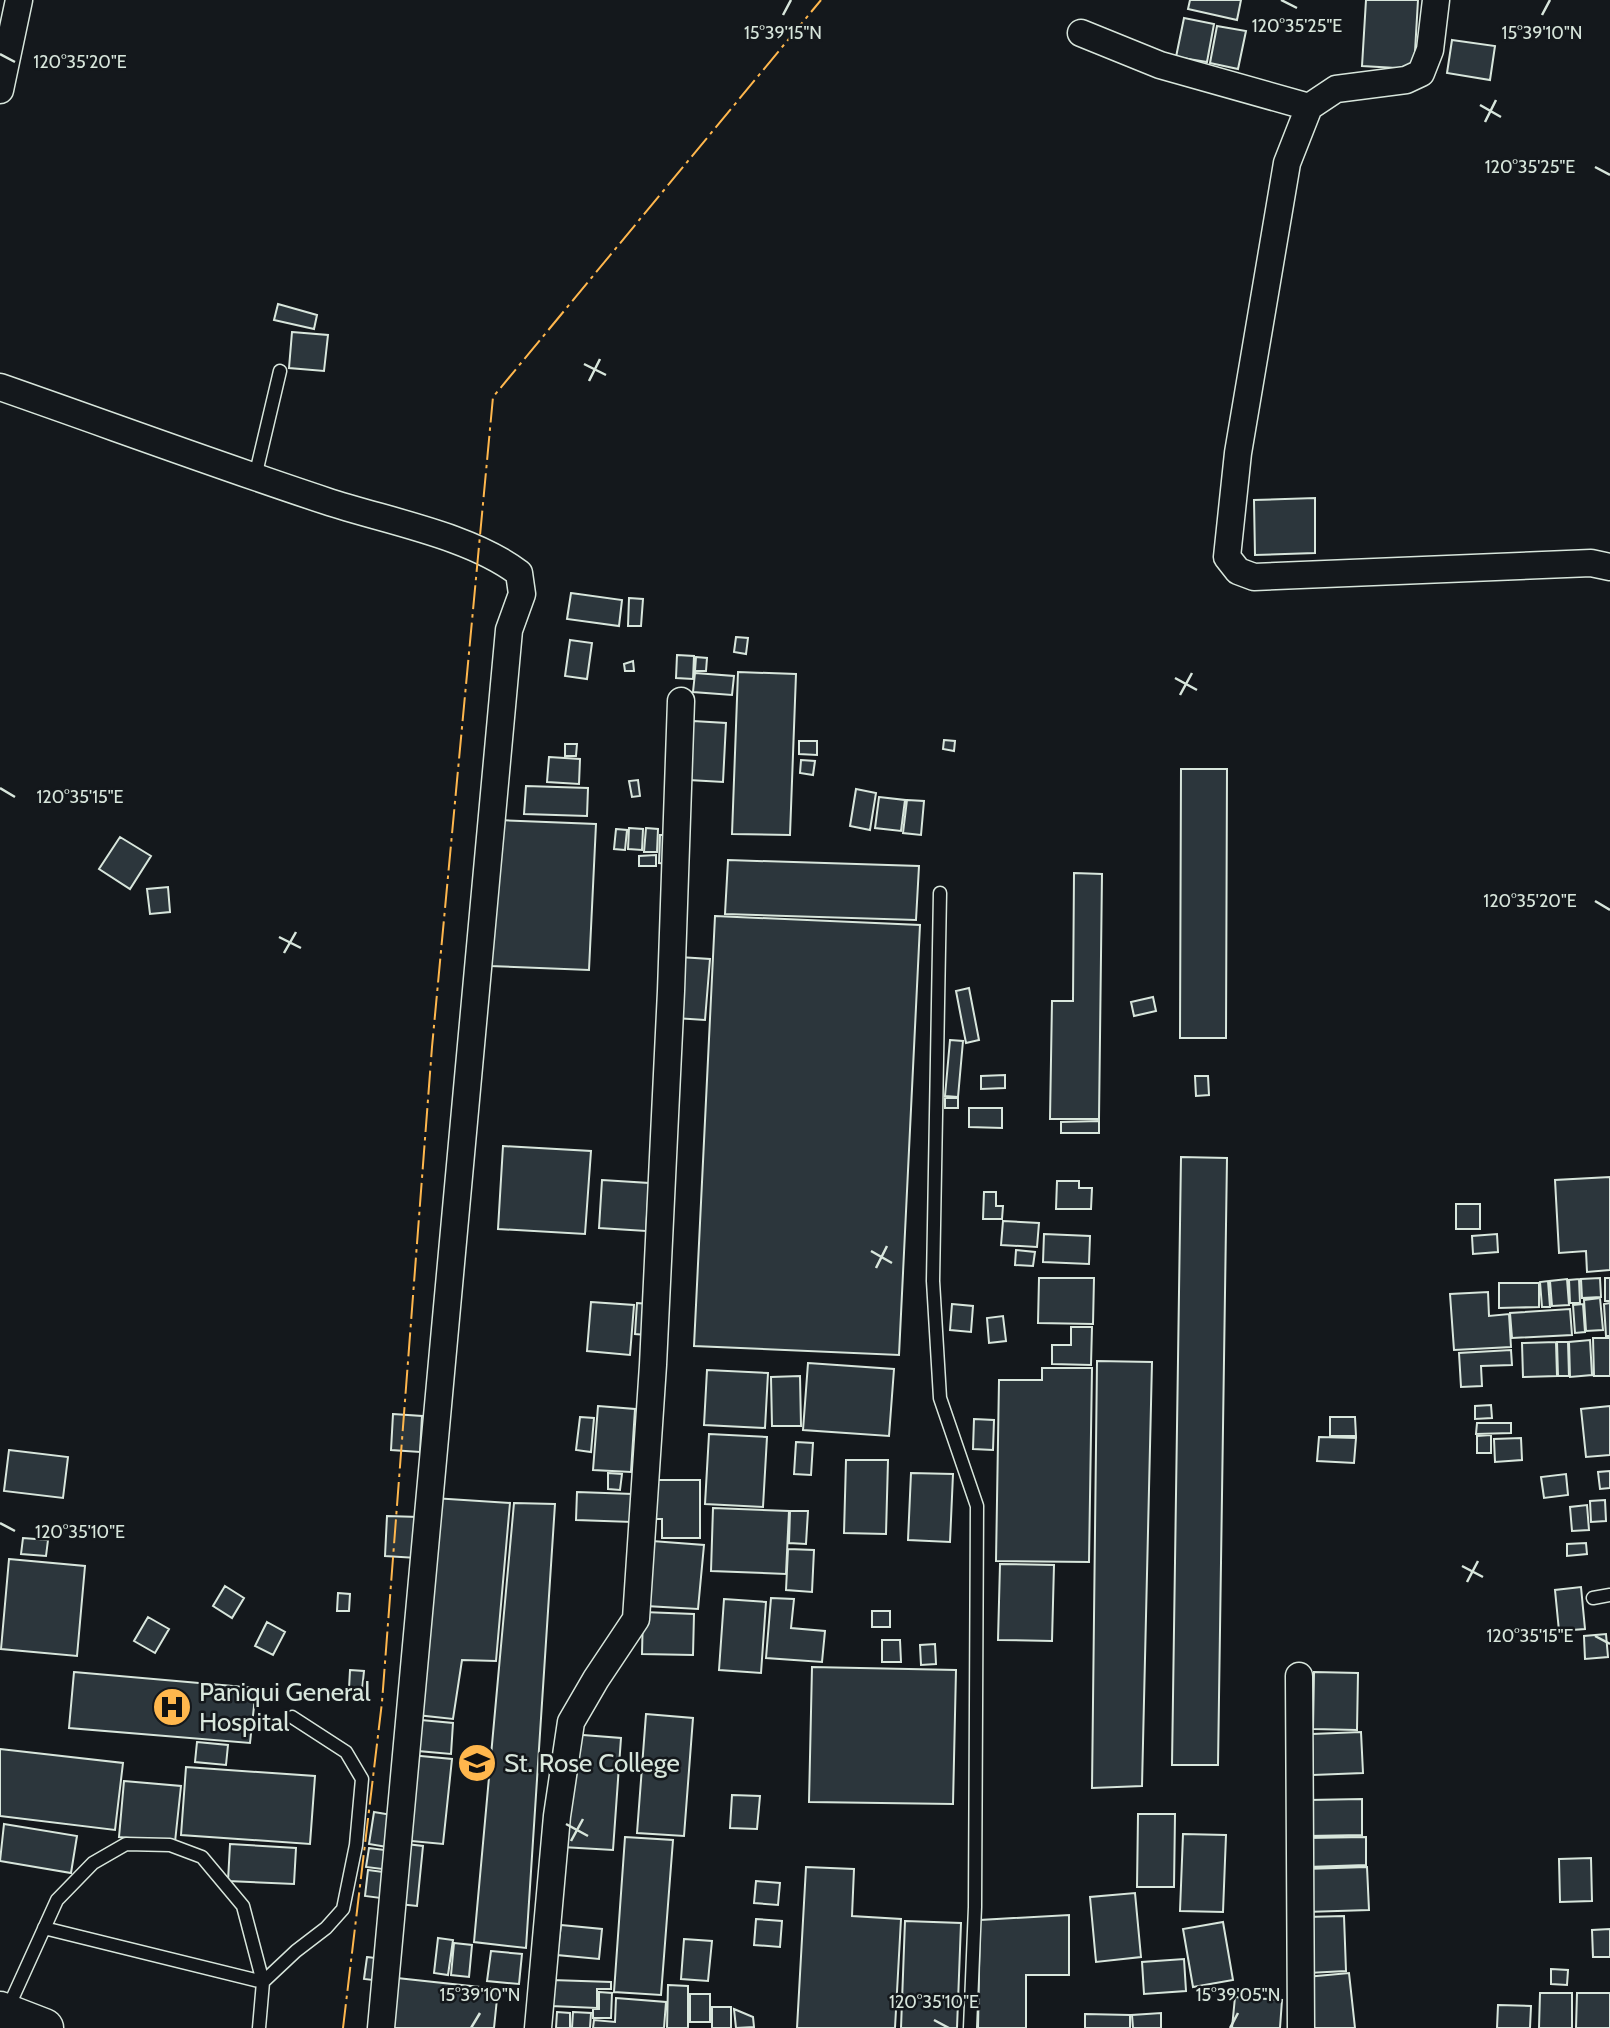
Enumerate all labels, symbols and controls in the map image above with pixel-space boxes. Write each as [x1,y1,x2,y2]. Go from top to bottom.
text: 120°35'25"E [1252,15,1342,37]
text: 15°39'15"N [744,22,822,44]
text: 15°39'10"N [1502,22,1582,44]
text: 120°35'20"E [33,51,127,73]
text: 120°35'25"E [1485,156,1575,178]
text: 120°35'15"E [36,786,124,808]
text: 120°35'20"E [1483,890,1577,912]
text: 120°35'10"E [35,1521,125,1543]
text: 120°35'15"E [1486,1625,1574,1647]
place label: Paniqui General Hospital [199,1676,371,1738]
hospital icon: Paniqui General Hospital [151,1686,193,1728]
school or university icon: St. Rose College [456,1742,498,1784]
place label: St. Rose College [504,1747,680,1779]
text: 15°39'10"N [440,1984,520,2006]
text: 15°39'05"N [1196,1984,1280,2006]
text: 120°35'10"E [889,1991,979,2013]

